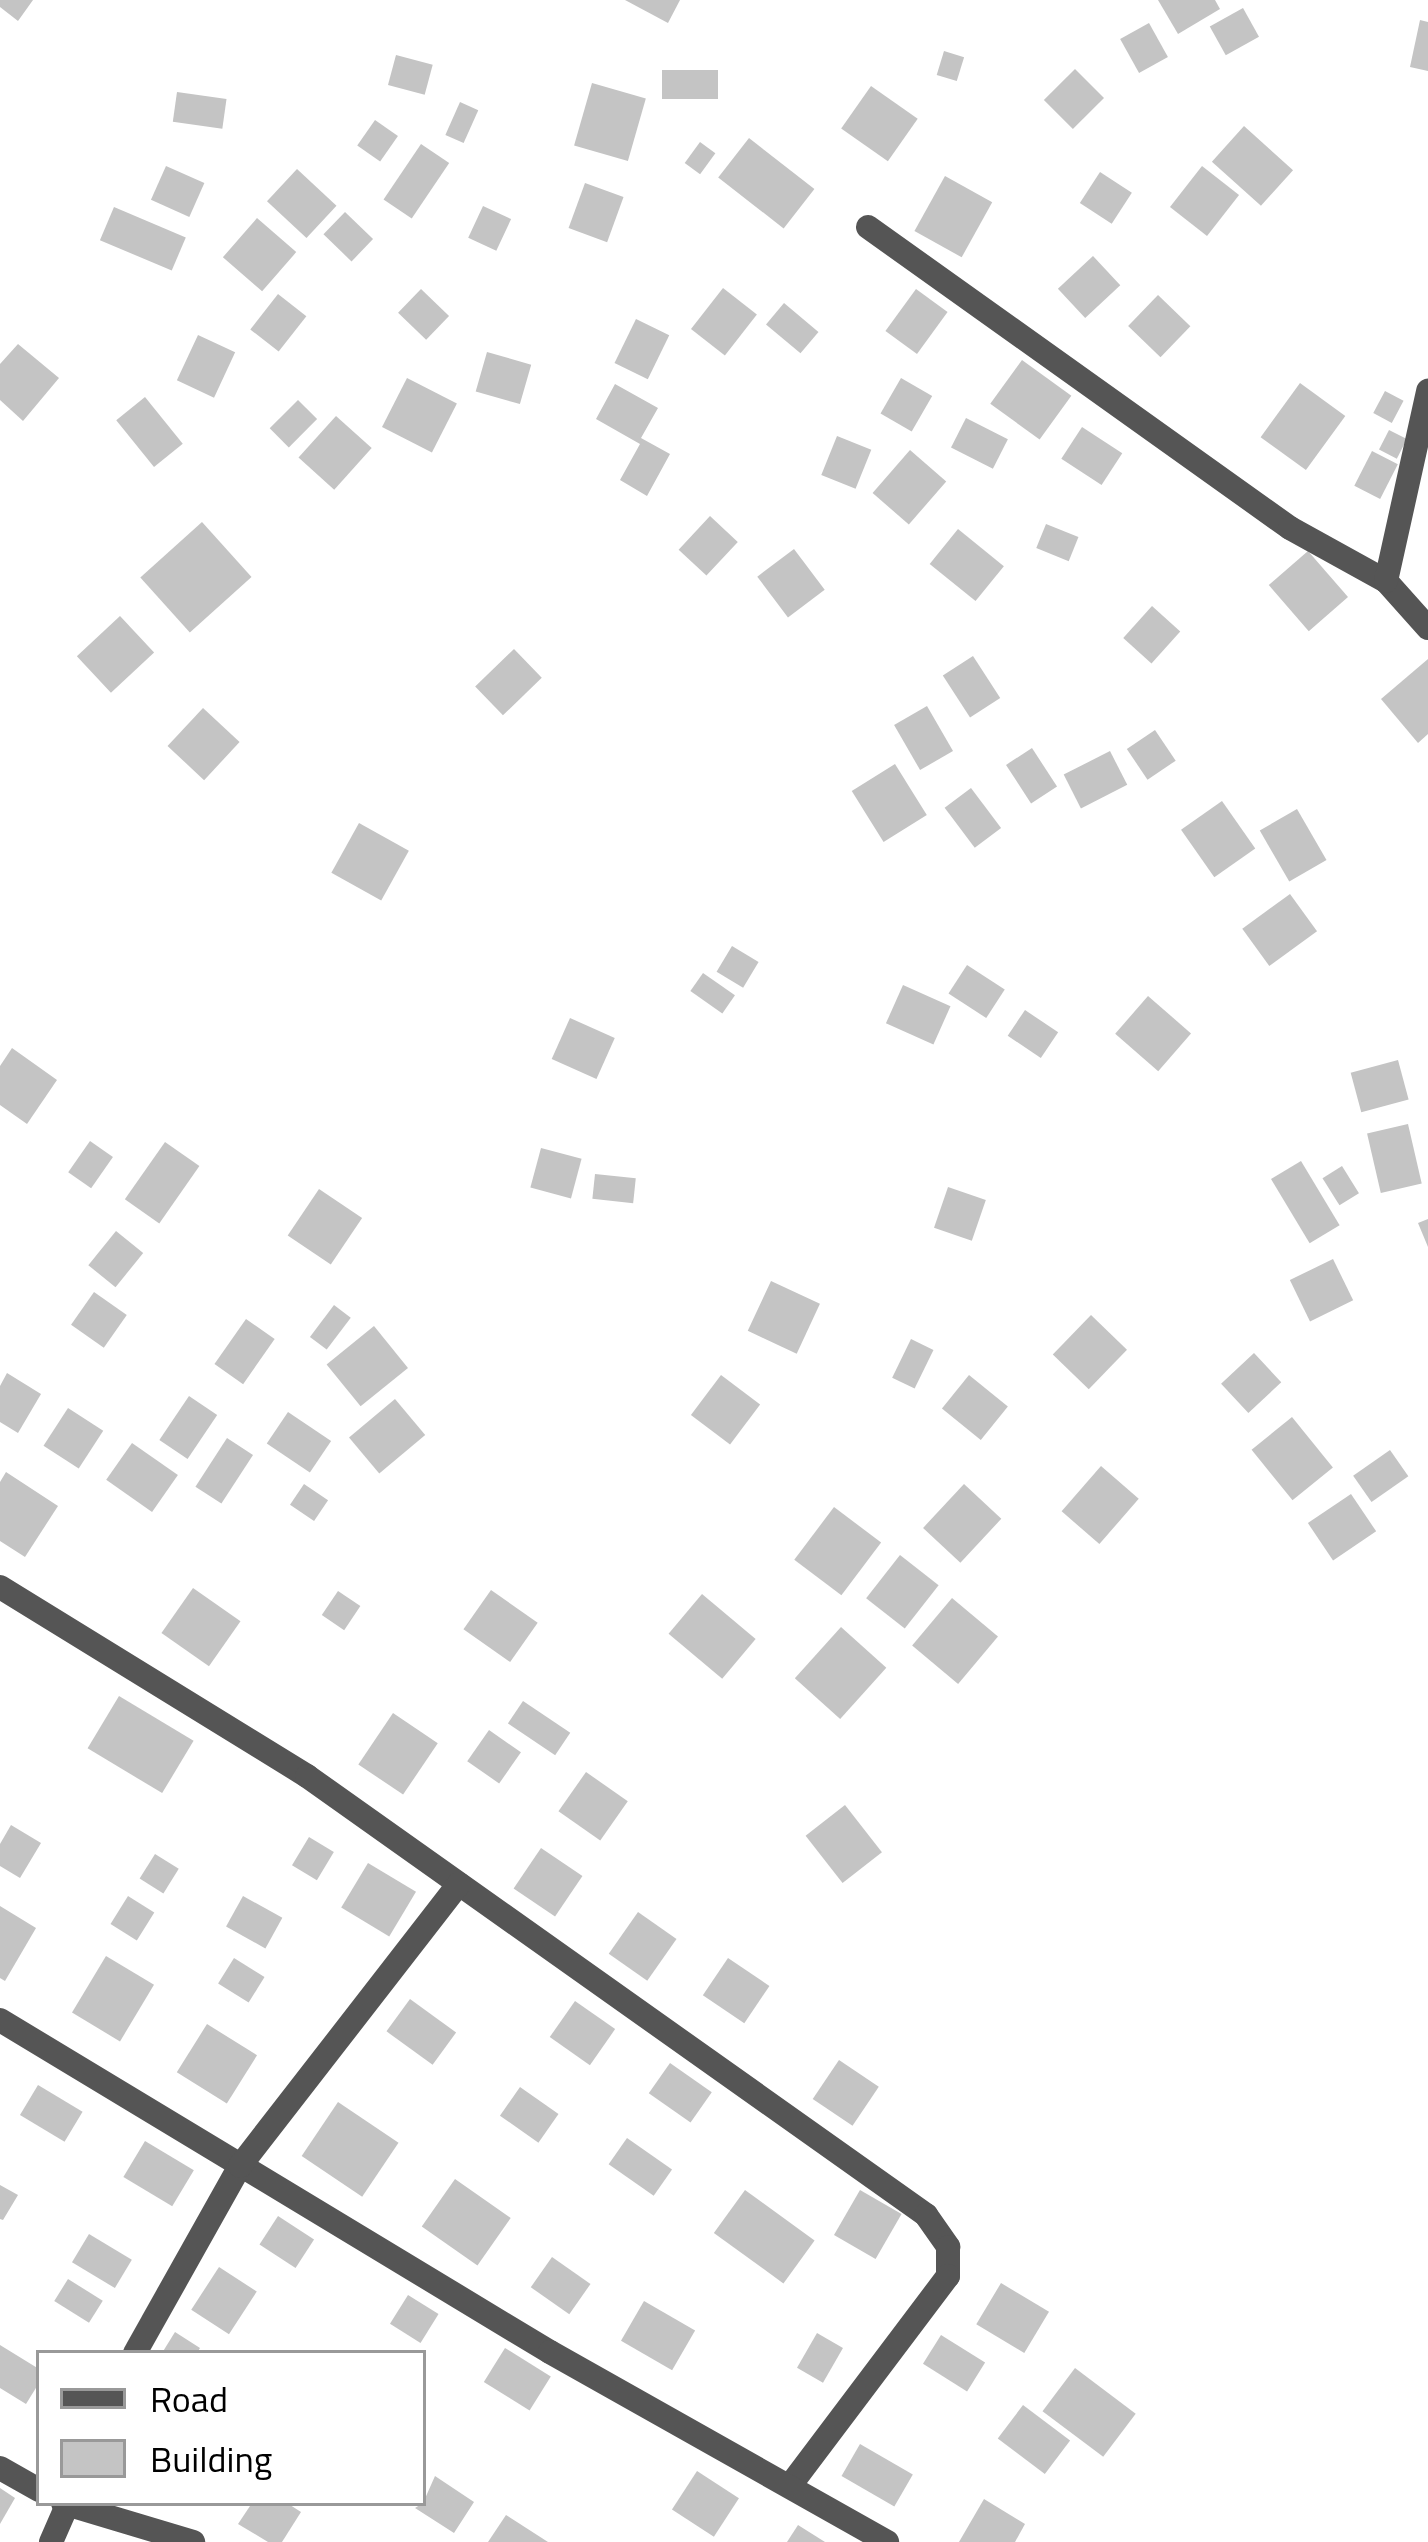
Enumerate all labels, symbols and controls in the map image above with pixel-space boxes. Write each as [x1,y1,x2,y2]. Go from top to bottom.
legend [36,2350,426,2506]
text: Road [150,2371,228,2426]
text: Building [150,2431,272,2486]

